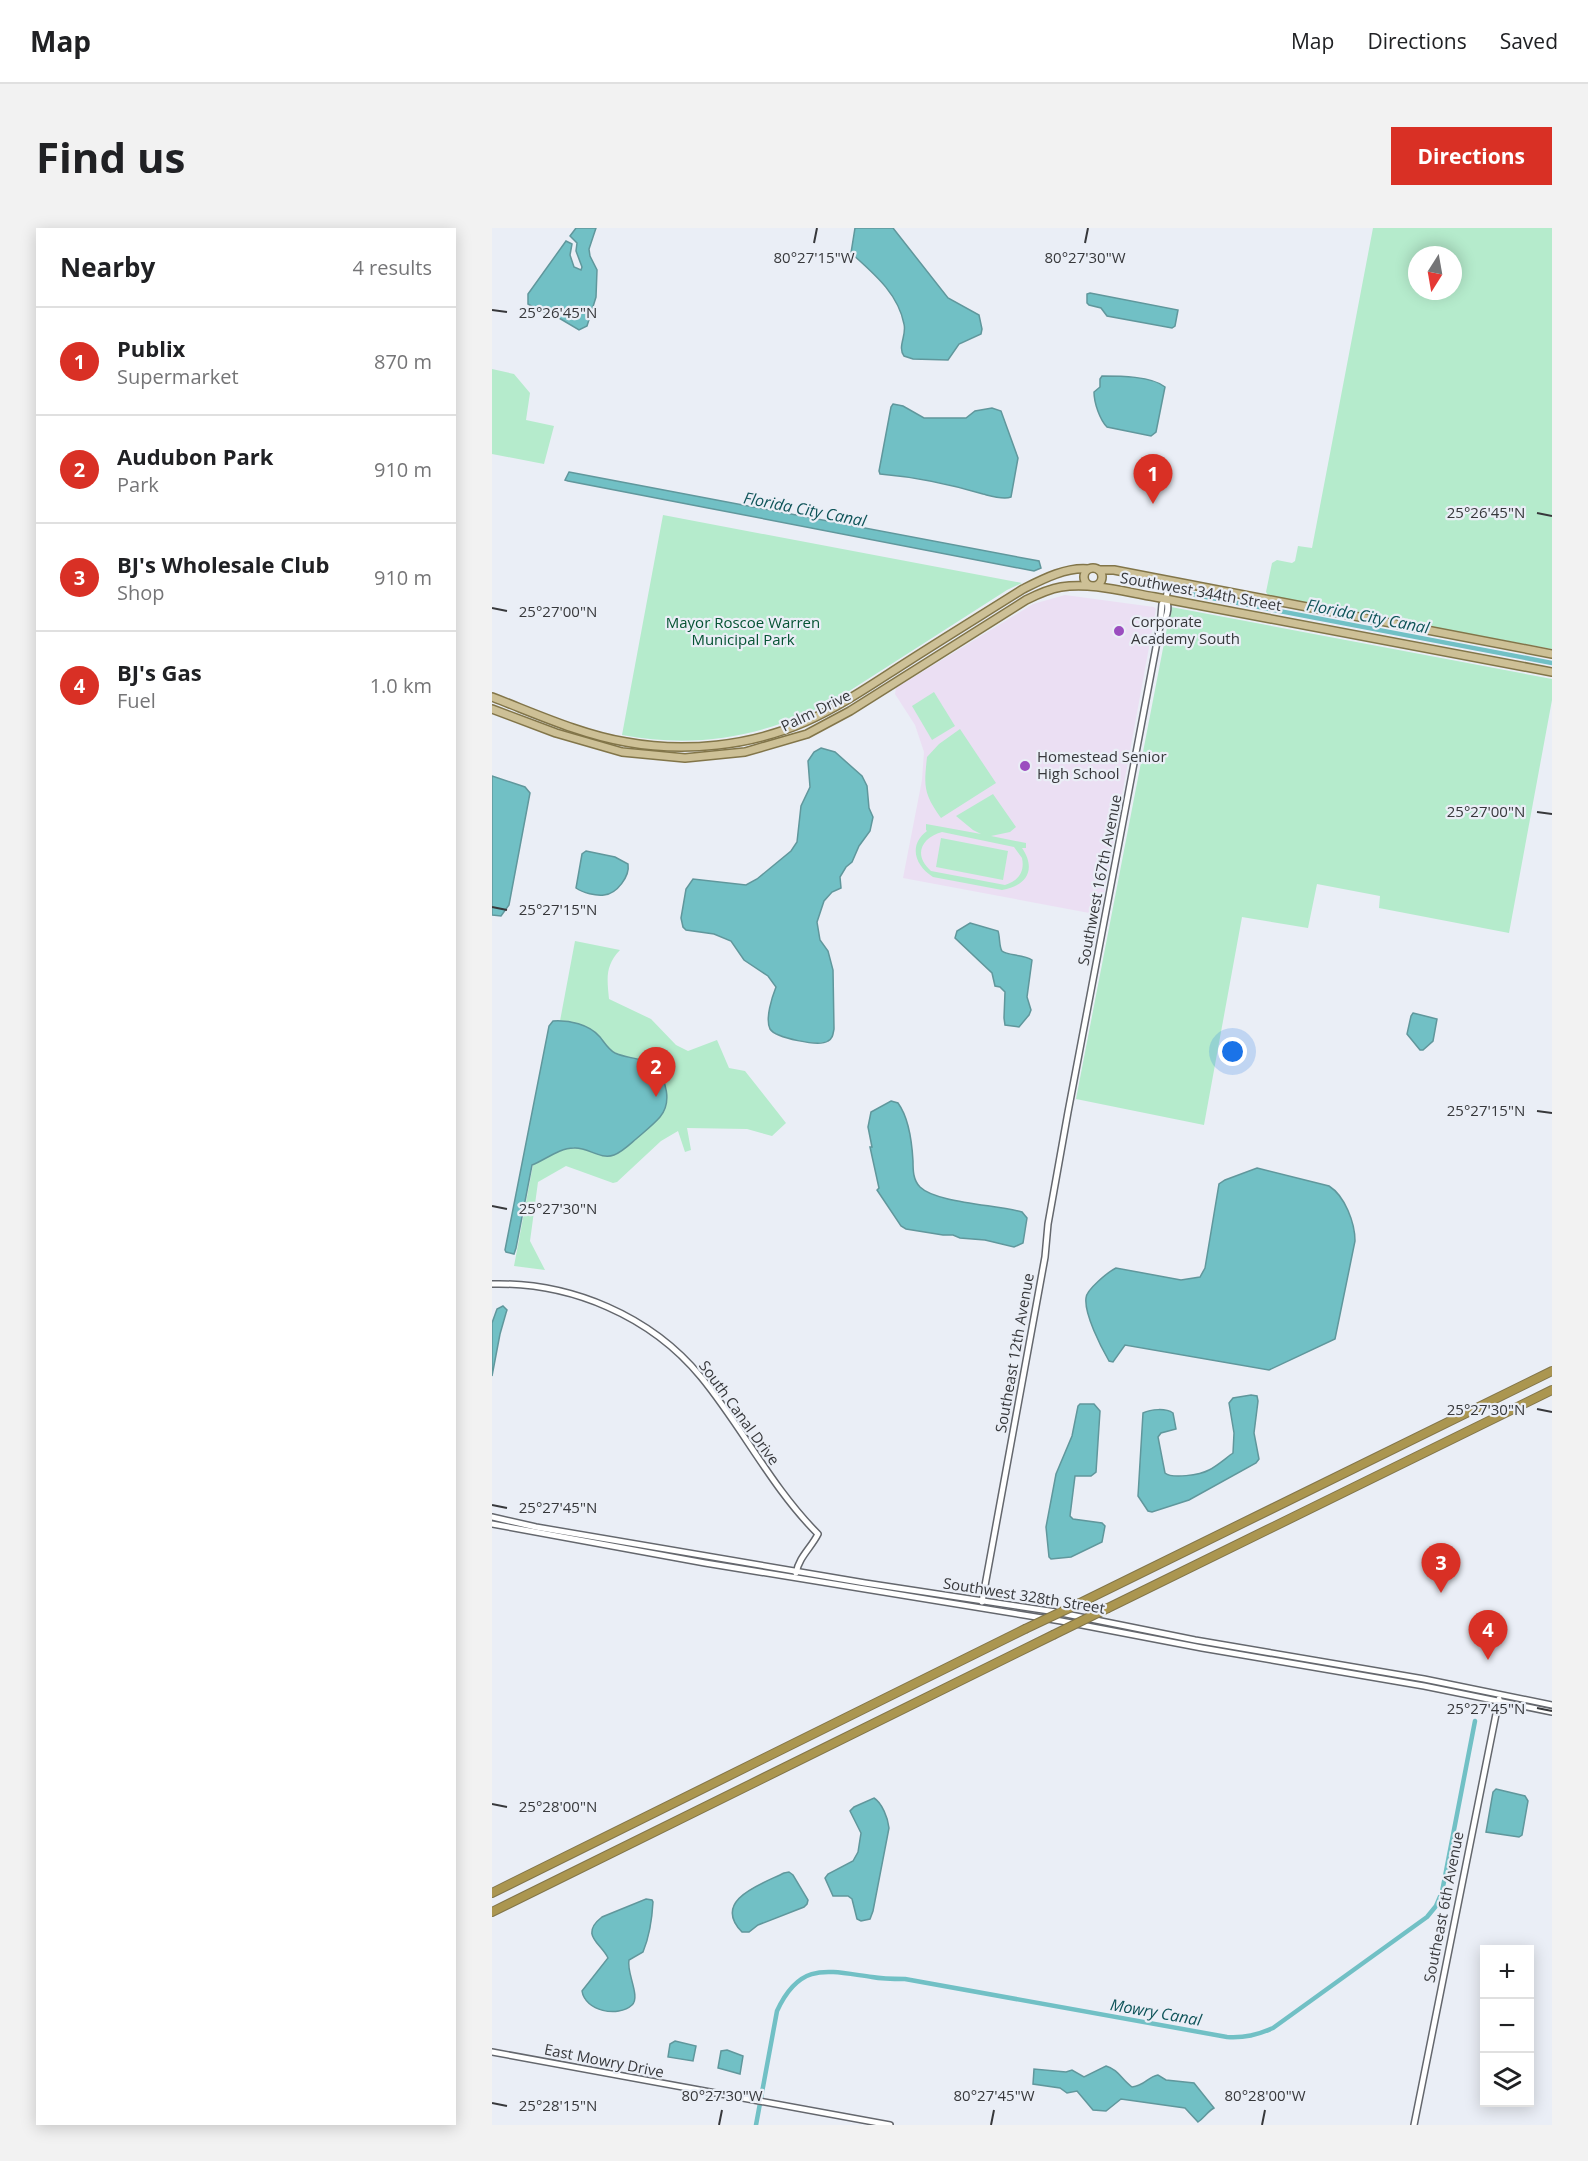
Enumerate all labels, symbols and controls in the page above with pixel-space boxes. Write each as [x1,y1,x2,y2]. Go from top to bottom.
text: Map [30,22,91,60]
text: Map [1291,27,1334,55]
text: Directions [1367,27,1467,55]
text: Saved [1500,27,1558,55]
button: Directions [1391,127,1552,185]
text: Find us [36,128,185,185]
north arrow [1408,246,1462,300]
text: 80°27'15"W [774,247,855,267]
text: 80°27'30"W [1045,247,1126,267]
text: Nearby [60,249,155,285]
text: 4 results [352,254,432,281]
text: 25°26'45"N [519,302,597,322]
text: Publix [117,333,185,363]
text: 1 [74,348,85,375]
text: 870 m [374,348,432,375]
text: Supermarket [117,363,239,390]
text: Audubon Park [117,441,273,471]
pin: 1 [1134,454,1172,504]
text: 2 [74,456,85,483]
text: 910 m [374,456,432,483]
text: Park [117,471,159,498]
water label: Florida City Canal [742,486,869,532]
text: 25°26'45"N [1447,502,1525,522]
text: BJ's Wholesale Club [117,549,329,579]
text: 3 [74,564,85,591]
text: 910 m [374,564,432,591]
street label: Southwest 344th Street [1119,567,1283,615]
text: Shop [117,579,165,606]
water label: Florida City Canal [1305,593,1432,639]
text: 25°27'00"N [519,601,597,621]
place label: Corporate Academy South [1131,611,1240,648]
park label: Mayor Roscoe Warren Municipal Park [666,612,820,649]
marker: Corporate Academy South [1112,624,1126,638]
text: BJ's Gas [117,657,202,687]
text: 4 [74,672,85,699]
text: 1.0 km [370,672,432,699]
street label: Palm Drive [777,685,854,736]
text: Fuel [117,687,156,714]
place label: Homestead Senior High School [1037,746,1167,783]
marker: Homestead Senior High School [1018,759,1032,773]
street label: Southwest 167th Avenue [1073,793,1125,967]
text: 25°27'00"N [1447,801,1525,821]
text: 25°27'15"N [519,899,597,919]
your location [1218,1037,1247,1066]
pin: 2 [636,1048,676,1097]
text: 25°27'15"N [1447,1100,1525,1120]
text: 25°27'30"N [519,1198,597,1218]
street label: Southeast 12th Avenue [990,1271,1038,1434]
street label: South Canal Drive [695,1356,785,1469]
text: 25°27'30"N [1447,1399,1525,1419]
text: 25°27'45"N [519,1497,597,1517]
pin: 3 [1422,1544,1460,1593]
street label: Southwest 328th Street [942,1572,1106,1618]
pin: 4 [1468,1610,1508,1660]
text: 25°27'45"N [1447,1698,1525,1718]
text: 25°28'00"N [519,1796,597,1816]
street label: Southeast 6th Avenue [1419,1830,1467,1984]
map controls [1480,1945,1534,2107]
button: + [1480,1945,1534,1999]
water label: Mowry Canal [1109,1993,1204,2031]
button: − [1480,1999,1534,2053]
street label: East Mowry Drive [543,2039,666,2081]
button: layers [1480,2053,1534,2107]
text: 80°27'30"W [682,2085,763,2105]
text: 80°27'45"W [954,2085,1035,2105]
text: 80°28'00"W [1225,2085,1306,2105]
text: 25°28'15"N [519,2095,597,2115]

